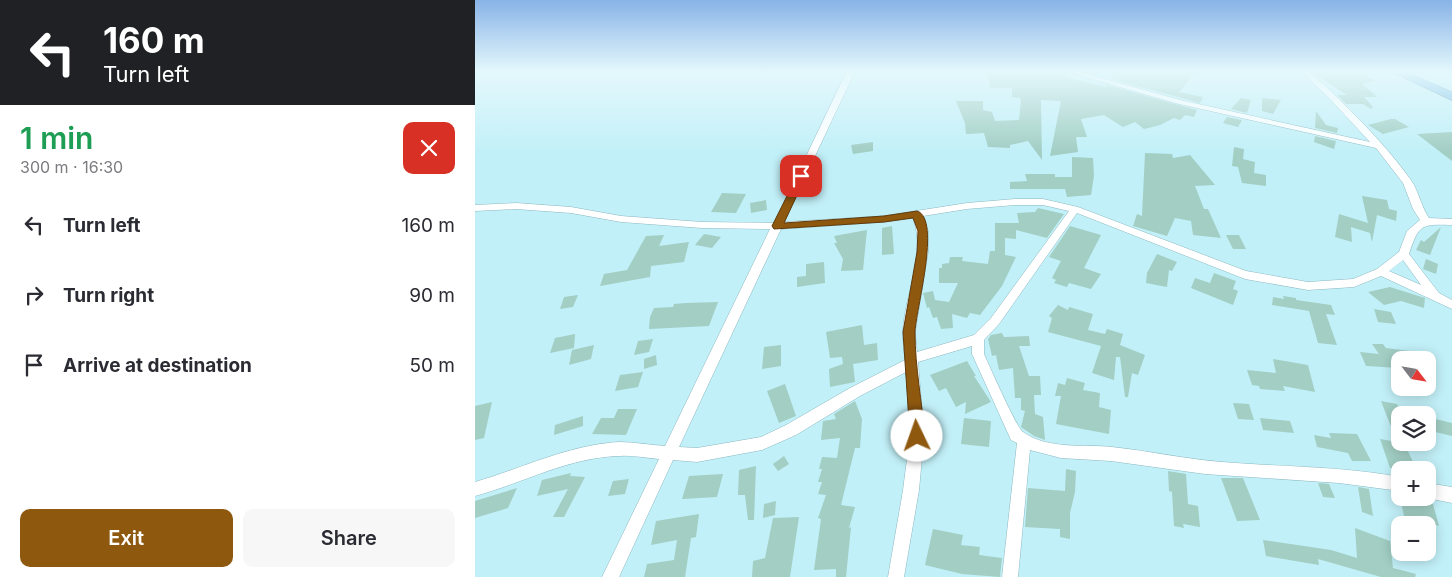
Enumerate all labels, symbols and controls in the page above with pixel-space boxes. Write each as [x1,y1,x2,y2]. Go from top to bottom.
text: 160 m [103,19,205,61]
icon: left [20,20,85,85]
text: Turn left [103,61,189,87]
text: 1 min [20,120,93,156]
button: close [403,122,455,174]
pin [780,155,822,197]
text: 300 m · 16:30 [20,157,123,177]
icon: arrive [787,162,815,190]
icon: left [20,211,48,239]
text: Turn left [63,214,141,237]
text: 160 m [402,214,455,237]
icon: right [20,281,48,309]
text: Turn right [63,284,154,307]
text: 90 m [409,284,455,307]
icon: arrive [20,351,48,379]
north arrow [1391,351,1436,396]
map controls [1391,351,1436,561]
text: Arrive at destination [63,354,252,377]
text: 50 m [409,354,455,377]
button: layers [1391,406,1436,451]
position arrow [890,409,942,461]
button: + [1391,461,1436,506]
button: Exit [20,509,233,567]
button: Share [243,509,455,567]
button: − [1391,516,1436,561]

